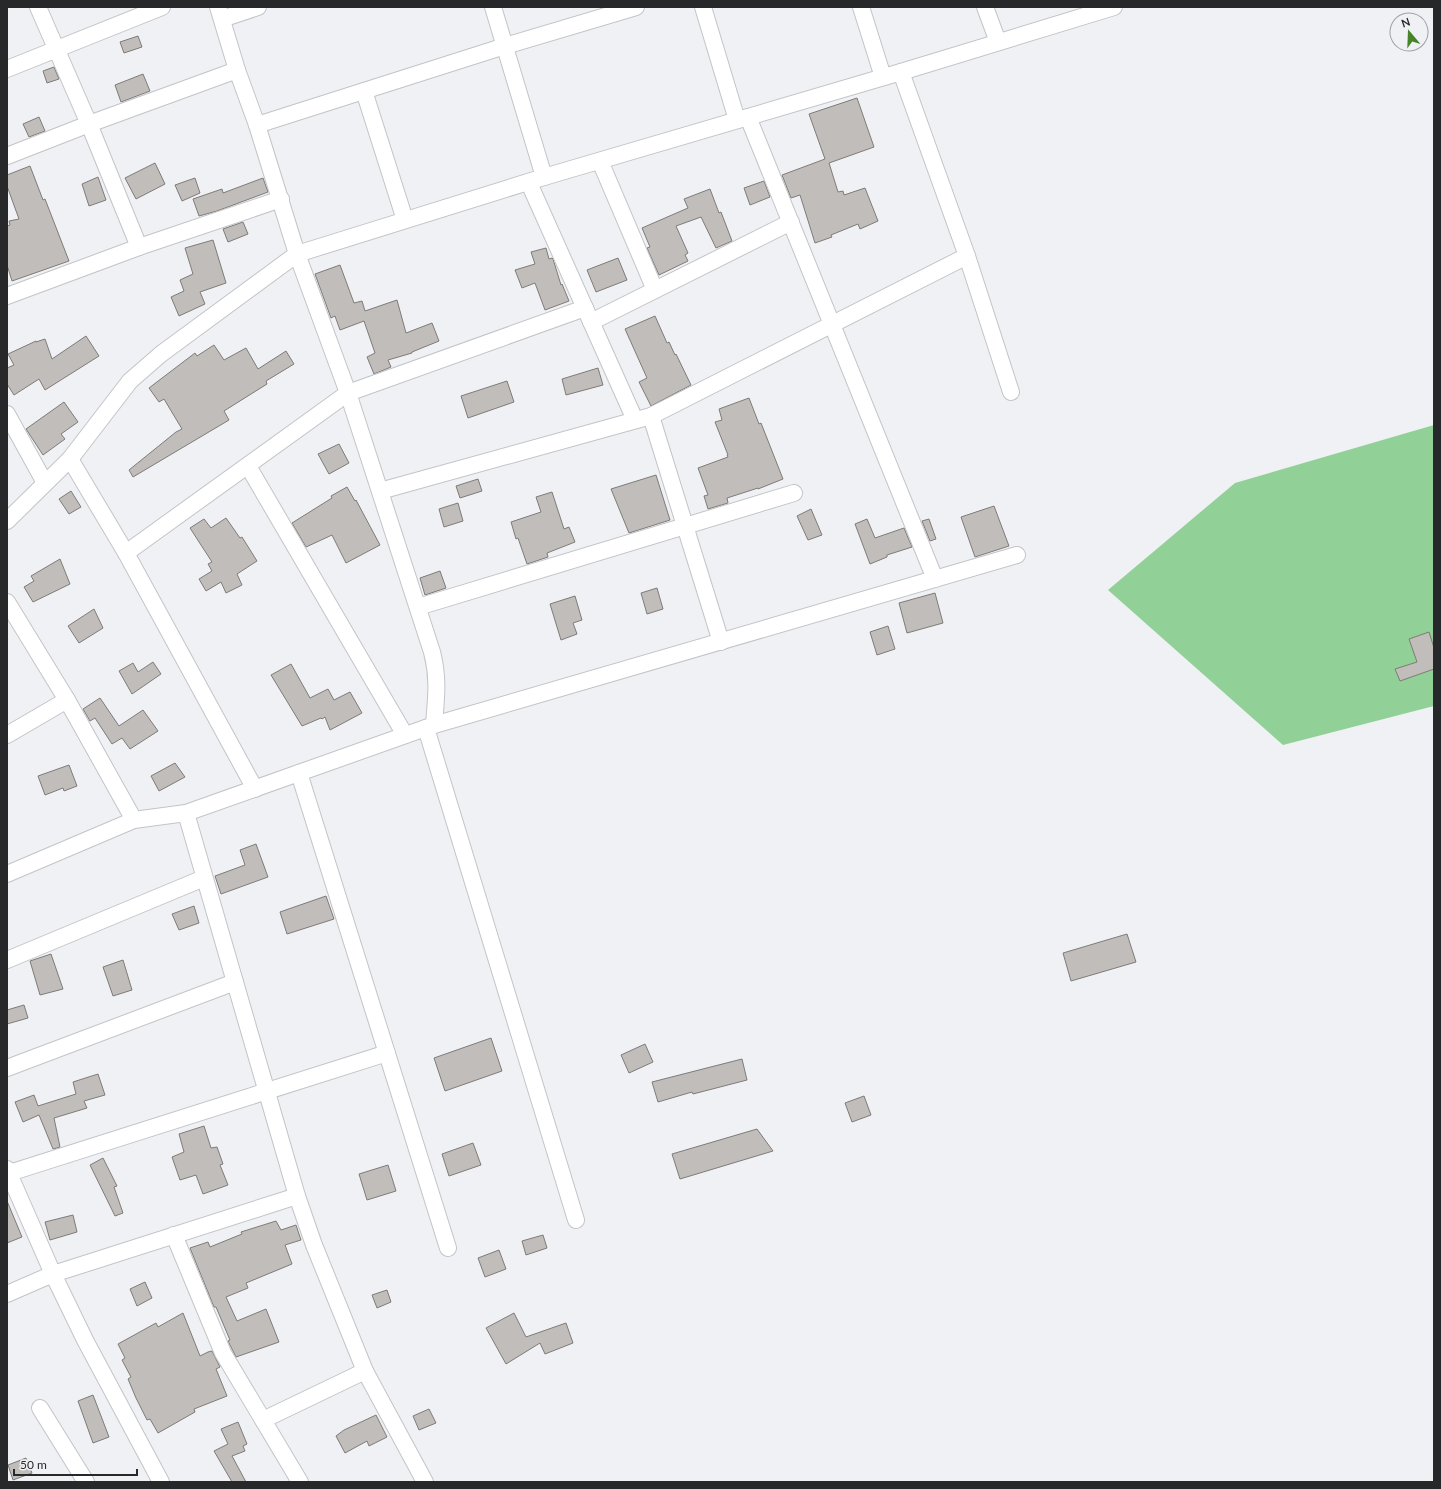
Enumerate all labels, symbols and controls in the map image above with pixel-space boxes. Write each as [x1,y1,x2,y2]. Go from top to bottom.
north arrow [1389,12,1429,52]
text: N [1399,15,1412,30]
scale bar [14,1451,137,1477]
text: 50 m [20,1457,47,1472]

